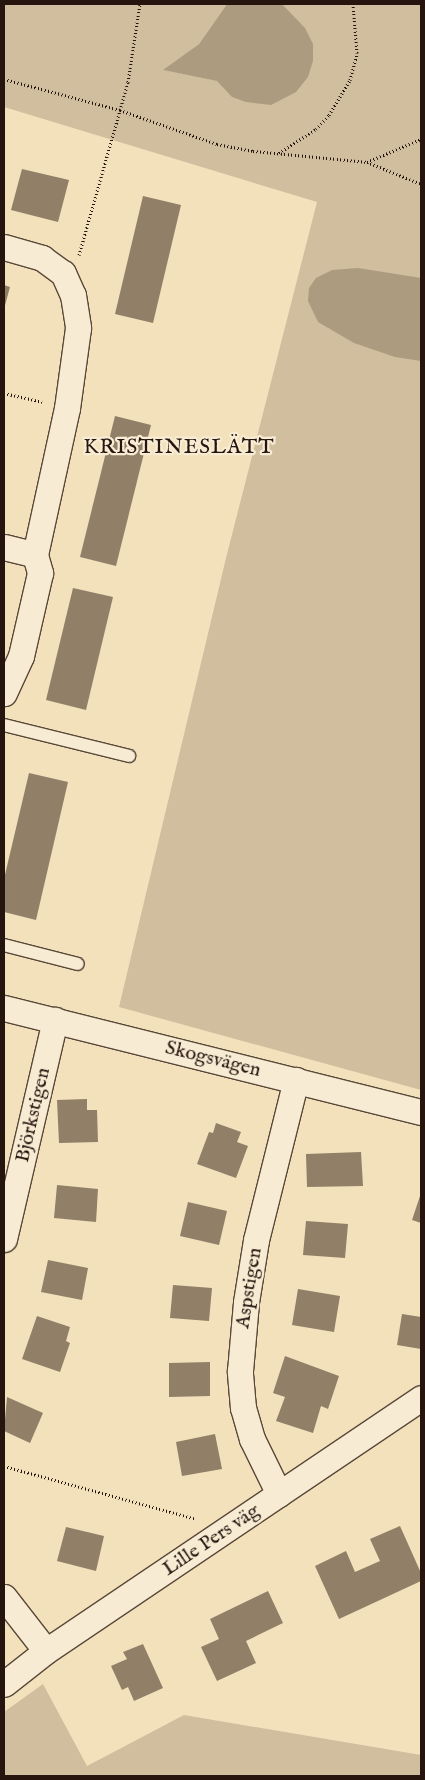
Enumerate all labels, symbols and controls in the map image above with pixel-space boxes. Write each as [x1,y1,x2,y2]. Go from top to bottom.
district label: KRISTINESLÄTT [82,435,276,461]
street label: Skogsvägen [163,1036,263,1082]
street label: Björkstigen [10,1065,56,1165]
street label: Aspstigen [231,1246,267,1330]
street label: Lille Pers väg [158,1499,264,1581]

